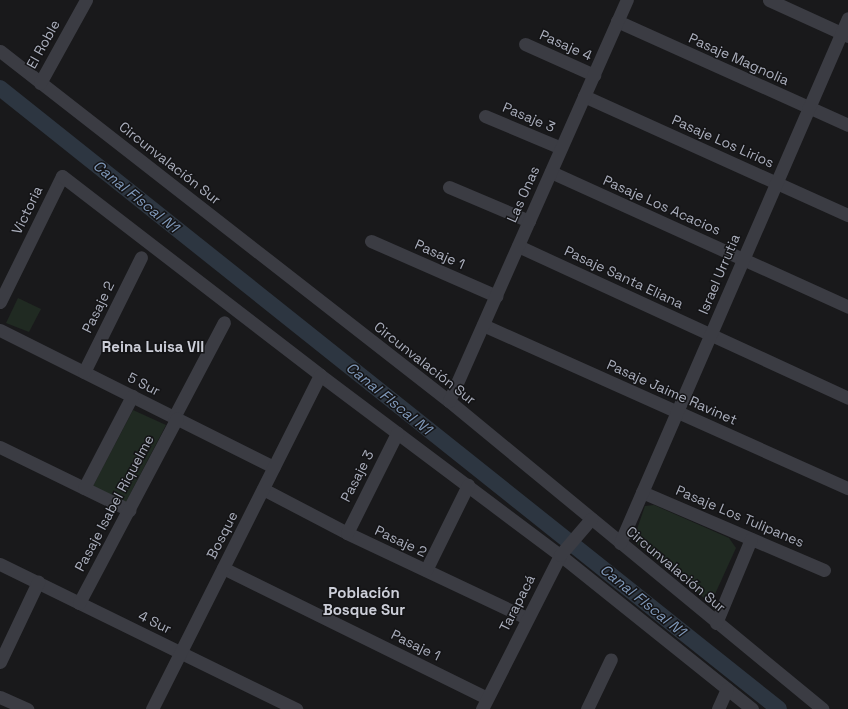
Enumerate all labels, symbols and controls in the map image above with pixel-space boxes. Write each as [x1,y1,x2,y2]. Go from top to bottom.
street label: El Roble [23,17,63,71]
street label: Pasaje 4 [537,26,595,64]
street label: Pasaje Magnolia [686,29,792,89]
street label: Pasaje 3 [500,98,558,136]
street label: Pasaje Los Lirios [669,111,777,171]
street label: Circunvalación Sur [116,118,224,208]
water label: Canal FIscal N1 [90,156,182,236]
street label: Las Onas [503,163,543,225]
street label: Pasaje Los Acacios [601,171,723,239]
street label: Victoria [8,183,46,237]
street label: Israel Urrutia [695,231,743,317]
street label: Pasaje 1 [412,236,468,272]
street label: Pasaje Santa Eliana [562,242,686,312]
street label: Pasaje 2 [78,278,118,336]
street label: Circunvalación Sur [371,318,479,408]
district label: Reina Luisa VII [102,338,204,356]
street label: Pasaje Jaime Ravinet [604,356,740,428]
water label: Canal FIscal N1 [343,358,435,438]
street label: 5 Sur [125,369,163,399]
street label: Pasaje Isabel Riquelme [71,432,157,574]
street label: Pasaje 3 [337,447,377,505]
street label: Pasaje Los Tulipanes [673,481,807,551]
street label: Bosque [203,508,241,562]
street label: Pasaje 2 [372,522,430,560]
street label: Circunvalación Sur [623,523,729,615]
water label: Canal FIscal N1 [597,560,689,640]
street label: Tarapacá [496,572,538,634]
district label: Población Bosque Sur [323,583,405,618]
street label: 4 Sur [136,607,174,637]
street label: Pasaje 1 [389,626,443,664]

